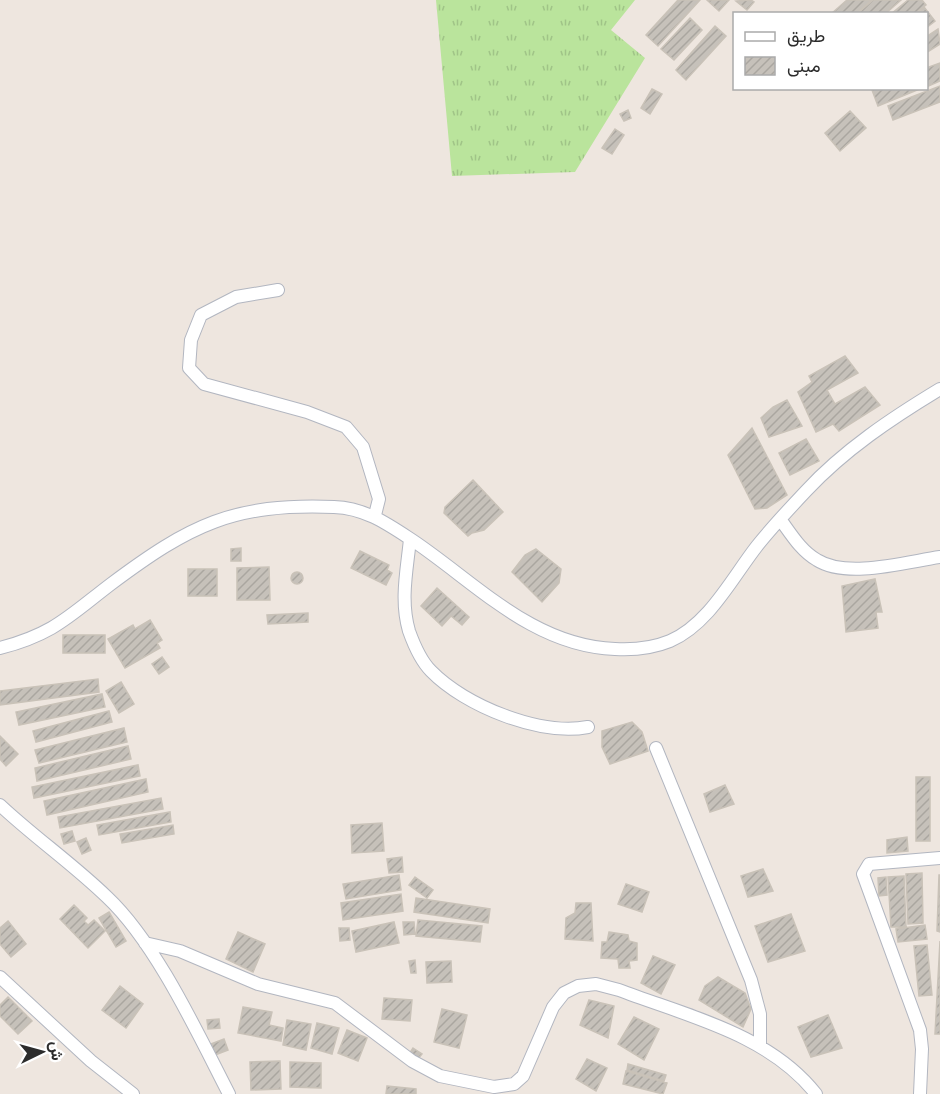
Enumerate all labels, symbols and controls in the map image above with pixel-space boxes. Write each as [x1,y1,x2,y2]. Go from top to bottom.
legend [733,12,928,90]
text: طريق [787,23,825,47]
text: مبنى [787,53,821,77]
north arrow [12,1022,72,1082]
text: ش [45,1040,69,1061]

